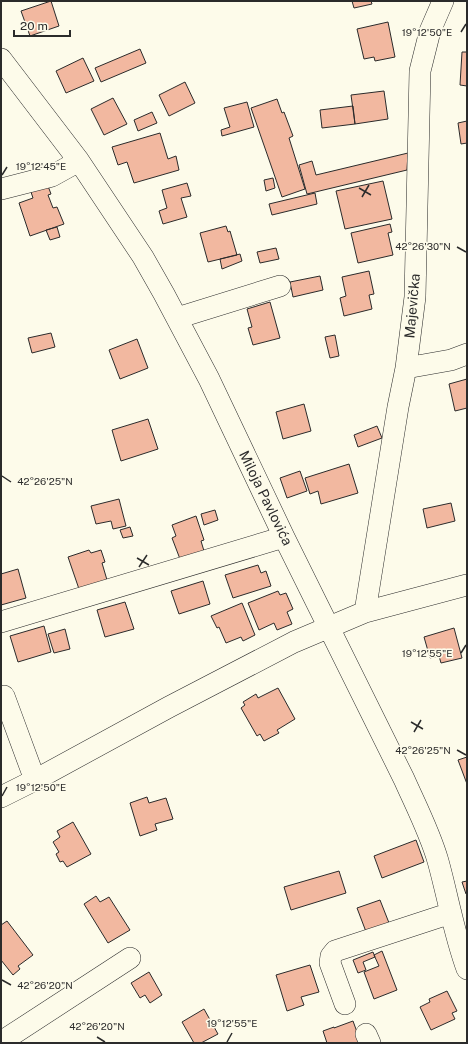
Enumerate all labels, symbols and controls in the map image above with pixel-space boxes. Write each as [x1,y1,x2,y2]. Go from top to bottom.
scale bar [14,12,70,38]
text: 20 m [20,19,48,33]
text: 19°12'50"E [402,26,452,38]
text: 19°12'45"E [16,160,66,172]
text: 42°26'30"N [395,240,451,252]
street label: Majevička [401,273,423,339]
street label: Miloja Pavlovića [236,448,296,548]
text: 42°26'25"N [17,475,73,487]
text: 19°12'55"E [402,647,452,659]
text: 42°26'25"N [395,744,451,756]
text: 19°12'50"E [16,781,66,793]
text: 42°26'20"N [17,979,73,991]
text: 19°12'55"E [207,1017,257,1029]
text: 42°26'20"N [69,1020,125,1032]

